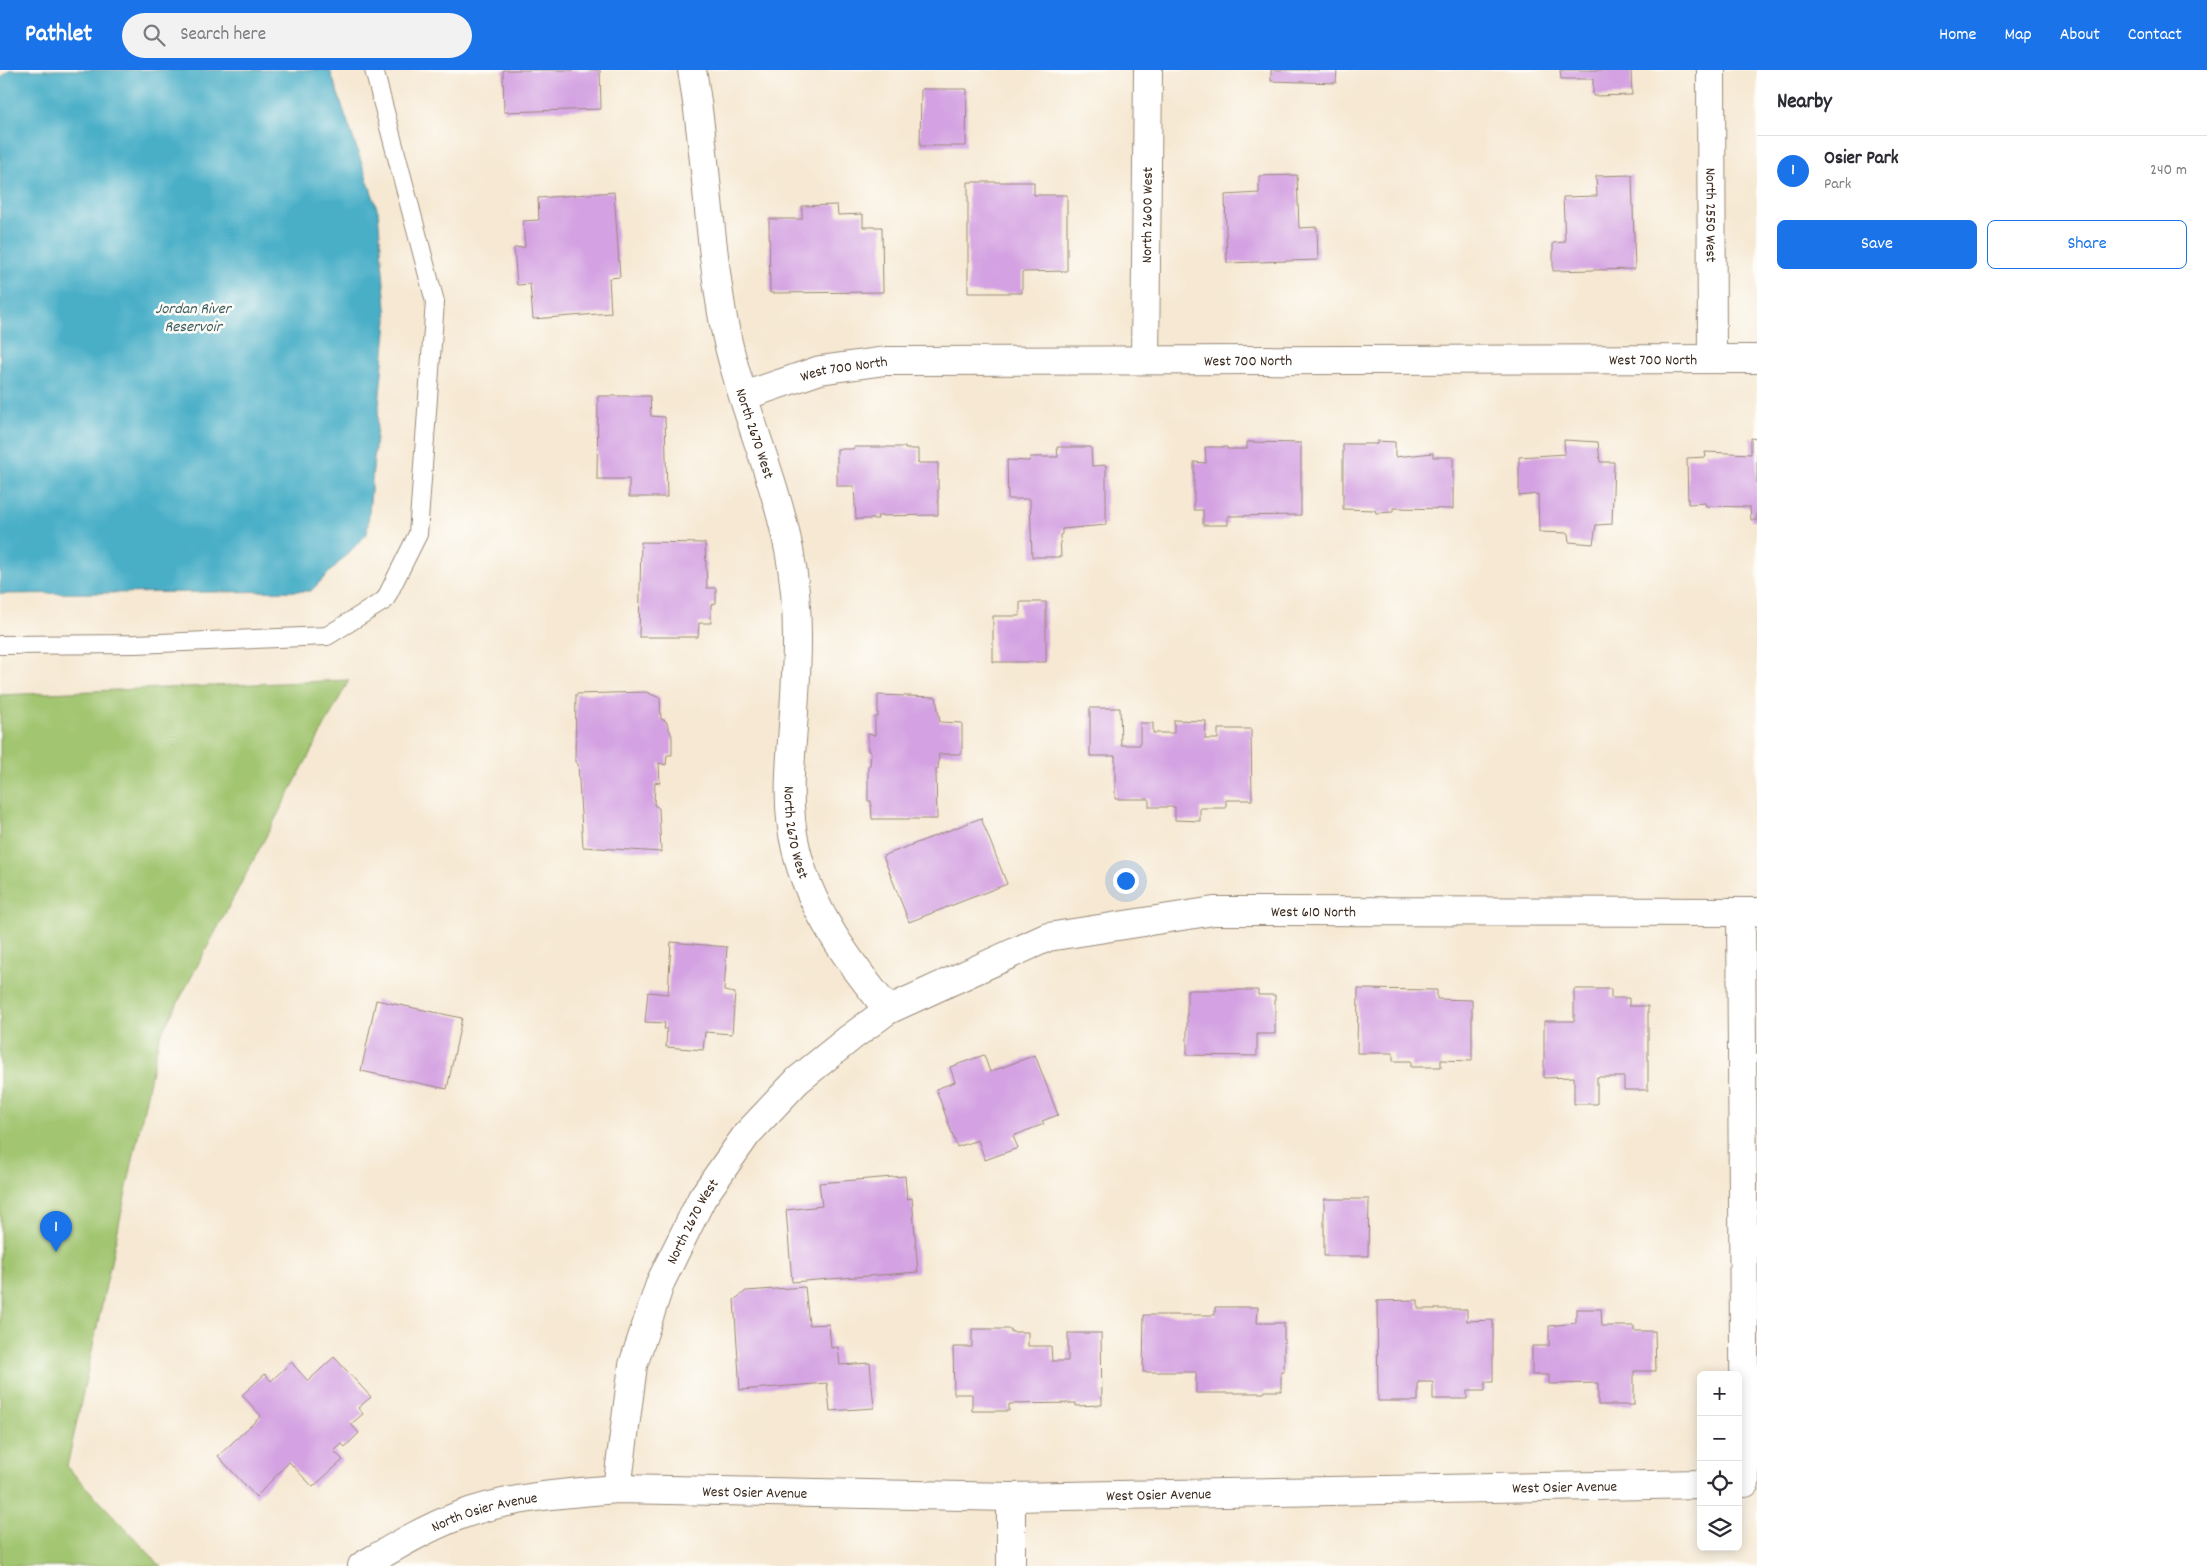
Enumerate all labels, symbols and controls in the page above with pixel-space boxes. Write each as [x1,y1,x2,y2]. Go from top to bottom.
search box [122,13,472,58]
text: Pathlet [25,18,92,52]
icon: search [140,21,168,49]
text: Search here [180,22,266,49]
text: Home [1939,23,1976,48]
text: Map [2004,23,2032,48]
text: About [2060,23,2100,48]
text: Contact [2128,23,2182,48]
text: Nearby [1777,88,1832,118]
text: Osier Park [1824,146,1899,173]
text: 1 [1791,159,1795,182]
text: 240 m [2150,159,2187,182]
street label: North 2600 West [1137,166,1160,263]
street label: North 2550 West [1698,168,1721,263]
text: Park [1824,173,1851,196]
button: Save [1777,220,1977,269]
button: Share [1987,220,2187,269]
water label: Jordan River Reservoir [155,298,233,339]
street label: West 700 North [1609,350,1697,372]
street label: West 700 North [1204,351,1292,373]
street label: West 700 North [798,352,889,389]
street label: North 2670 West [728,386,779,482]
street label: North 2670 West [777,786,813,883]
your location [1113,868,1139,894]
street label: West 610 North [1271,902,1356,924]
street label: North 2670 West [662,1175,725,1268]
pin: 1 [40,1211,72,1252]
map controls [1697,1371,1742,1551]
button: + [1697,1371,1742,1416]
button: − [1697,1416,1742,1461]
button: locate [1697,1461,1742,1506]
street label: West Osier Avenue [1512,1477,1618,1501]
street label: West Osier Avenue [702,1482,808,1506]
street label: West Osier Avenue [1106,1484,1212,1508]
street label: North Osier Avenue [428,1488,539,1539]
button: layers [1697,1506,1742,1551]

